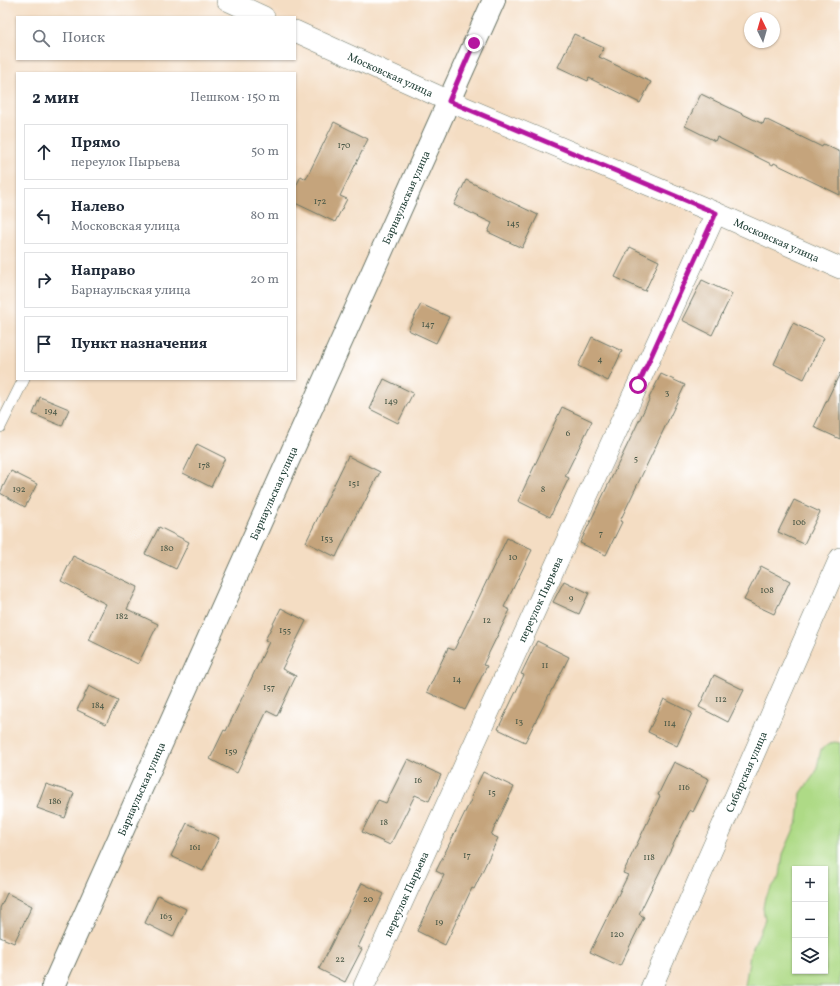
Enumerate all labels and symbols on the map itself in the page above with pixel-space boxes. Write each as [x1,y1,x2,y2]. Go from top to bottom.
north arrow [744,12,780,48]
route end [465,34,483,52]
street label: Московская улица [345,50,436,102]
house number: 170 [338,139,351,152]
street label: Барнаульская улица [380,148,435,247]
house number: 172 [314,195,326,208]
street label: Московская улица [731,216,822,267]
house number: 145 [507,217,519,230]
house number: 147 [421,318,435,331]
house number: 4 [597,353,603,366]
route start [629,376,647,394]
house number: 3 [665,386,670,399]
house number: 149 [384,395,398,408]
house number: 194 [44,405,58,418]
house number: 6 [566,427,571,440]
street label: Барнаульская улица [247,444,303,543]
house number: 5 [634,452,638,465]
house number: 178 [198,459,211,472]
house number: 151 [348,477,360,490]
house number: 192 [13,483,26,496]
house number: 8 [541,483,546,496]
house number: 106 [792,516,806,529]
house number: 7 [599,527,603,540]
house number: 153 [321,532,334,545]
house number: 180 [160,542,174,555]
house number: 10 [509,551,518,564]
street label: переулок Пырьева [515,554,568,645]
house number: 108 [760,584,774,597]
house number: 9 [569,592,574,605]
house number: 182 [116,610,129,623]
house number: 12 [483,614,491,627]
house number: 155 [279,624,291,637]
house number: 11 [542,659,548,672]
house number: 14 [453,673,461,686]
house number: 157 [263,681,275,694]
house number: 112 [715,693,727,706]
house number: 184 [91,699,105,712]
house number: 13 [515,715,523,728]
house number: 114 [664,717,676,730]
street label: Сибирская улица [723,729,772,815]
street label: Барнаульская улица [115,740,170,839]
house number: 159 [225,745,237,758]
house number: 16 [414,774,422,787]
house number: 116 [678,781,690,794]
house number: 15 [488,786,496,799]
house number: 186 [49,795,62,808]
house number: 18 [380,816,388,829]
house number: 161 [189,841,201,854]
street label: переулок Пырьева [381,849,433,940]
house number: 17 [463,849,471,862]
house number: 118 [643,851,655,864]
house number: 20 [363,893,374,906]
house number: 163 [160,910,173,923]
house number: 19 [435,916,443,929]
house number: 120 [610,928,624,941]
house number: 22 [335,953,345,966]

